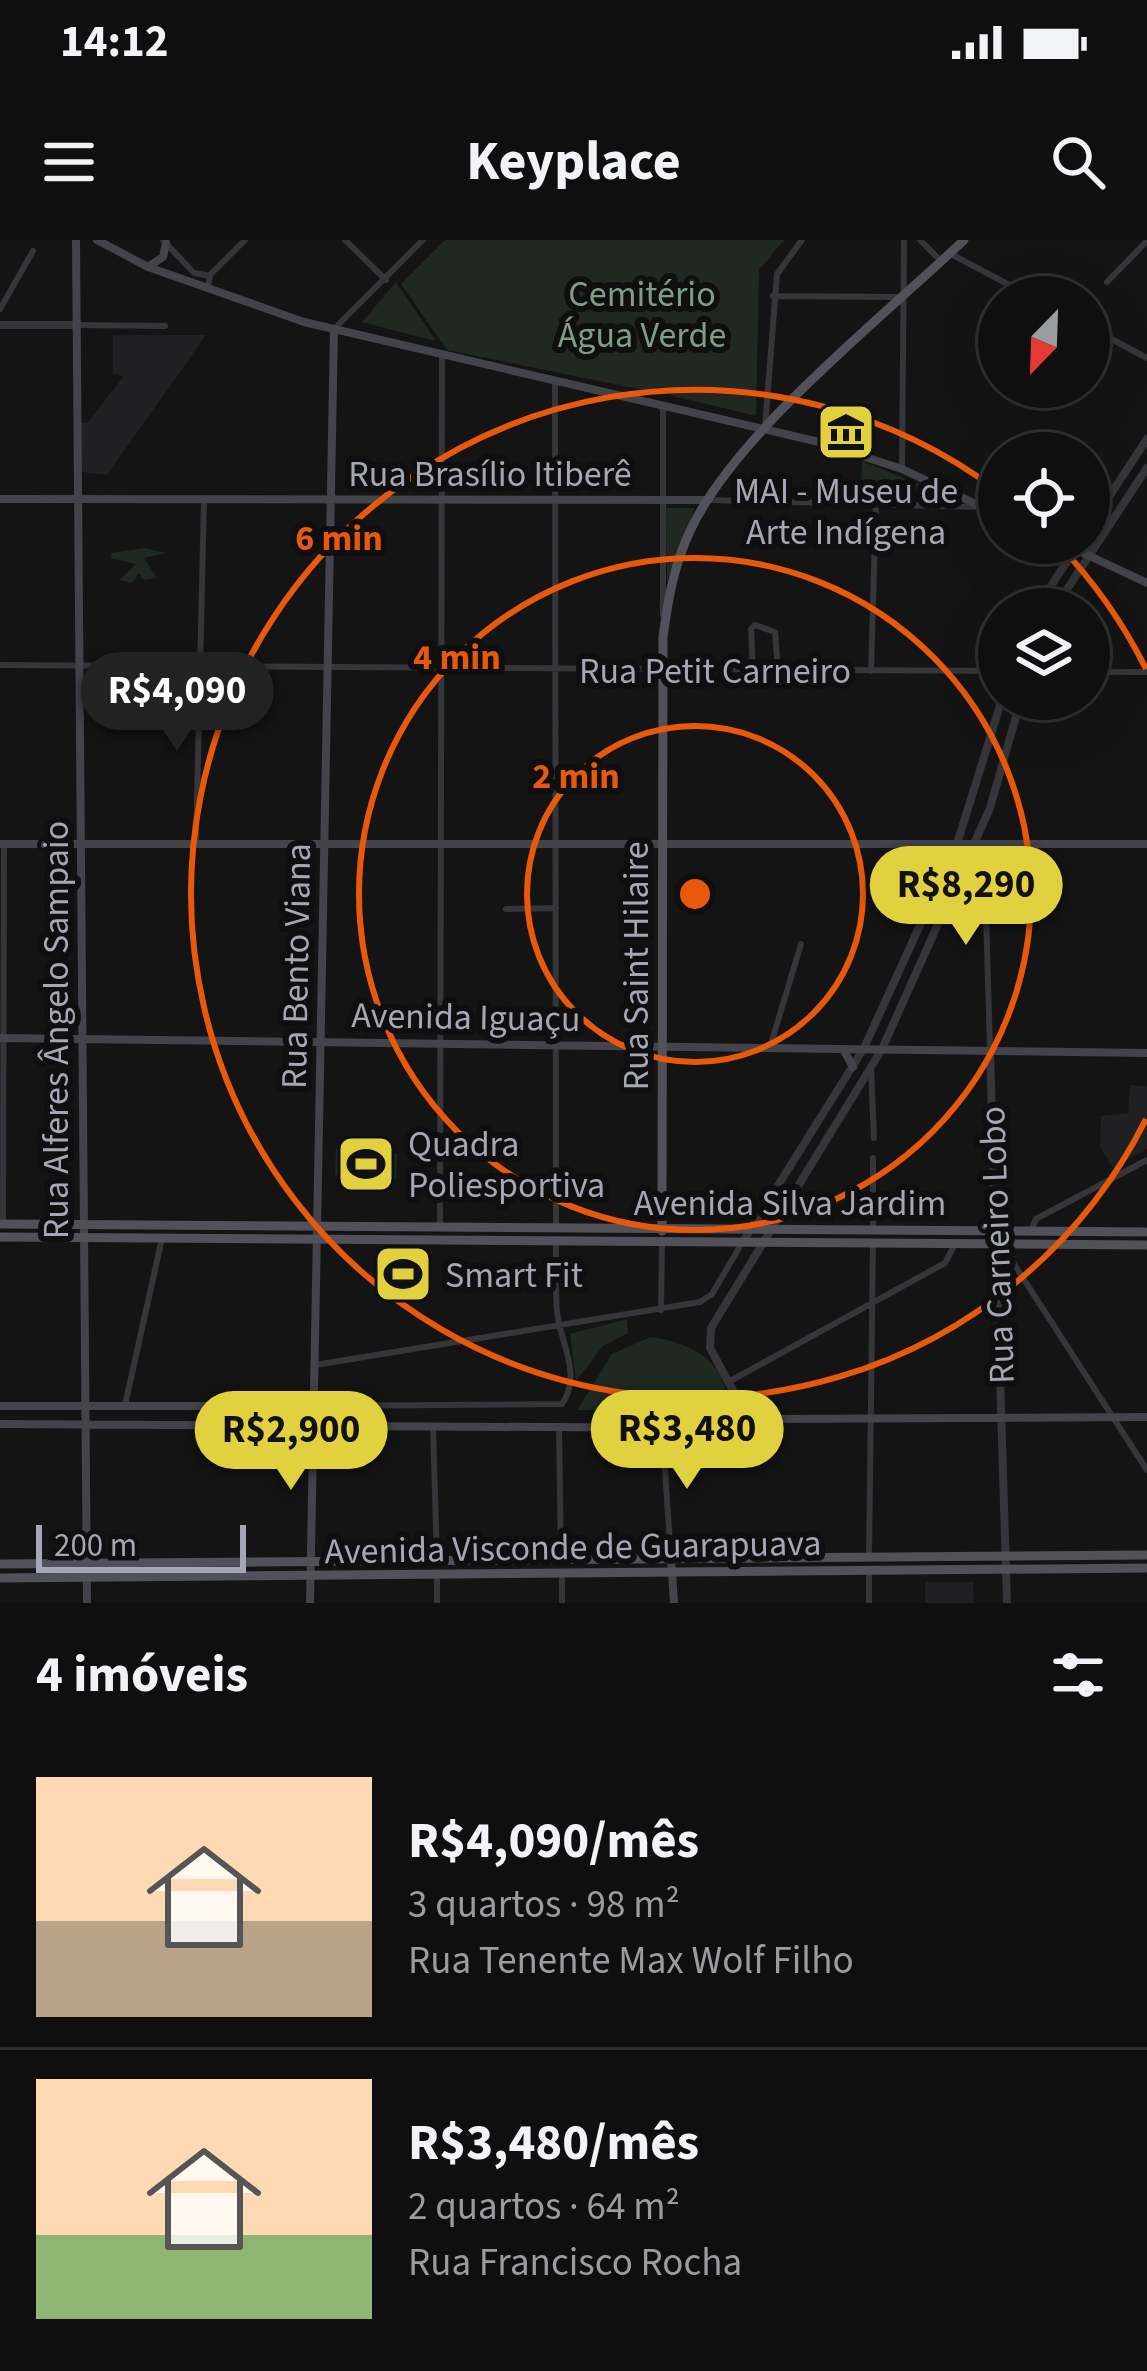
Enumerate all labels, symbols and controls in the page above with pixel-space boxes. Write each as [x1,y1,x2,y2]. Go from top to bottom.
text: 14:12 [60,10,169,74]
text: Keyplace [466,124,681,201]
icon: menu [36,129,102,195]
icon: search [1045,129,1111,195]
park label: Cemitério Água Verde [558,269,726,361]
north arrow [978,276,1110,408]
map controls [978,276,1110,720]
museum icon: MAI - Museu de Arte Indígena [815,401,877,463]
button: locate [978,432,1110,564]
street label: Rua Brasílio Itiberê [348,449,632,500]
place label: MAI - Museu de Arte Indígena [734,466,958,558]
text: 6 min [295,513,383,564]
button: layers [978,588,1110,720]
text: 4 min [413,632,501,683]
street label: Rua Petit Carneiro [579,646,851,697]
pin: R$4,090 [66,652,288,754]
text: R$4,090 [108,663,246,719]
text: 2 min [532,751,620,802]
street label: Rua Alferes Ângelo Sampaio [31,821,82,1239]
street label: Rua Saint Hilaire [611,841,662,1091]
street label: Rua Bento Viana [269,843,324,1089]
pin: R$8,290 [855,846,1077,948]
text: R$8,290 [897,857,1035,913]
centre of rings [674,873,716,915]
street label: Avenida Iguaçu [351,990,581,1045]
street label: Rua Carneiro Lobo [967,1105,1028,1385]
place label: Quadra Poliesportiva [408,1119,605,1211]
sports icon: Quadra Poliesportiva [335,1133,397,1195]
street label: Avenida Silva Jardim [634,1178,946,1229]
sports icon: Smart Fit [372,1243,434,1305]
place label: Smart Fit [445,1250,583,1301]
pin: R$3,480 [576,1390,798,1492]
pin: R$2,900 [180,1391,402,1493]
text: R$3,480 [618,1401,756,1457]
text: R$2,900 [222,1402,360,1458]
street label: Avenida Visconde de Guarapuava [324,1518,822,1577]
scale bar [36,1519,246,1572]
text: 200 m [54,1522,137,1569]
text: 4 imóveis [36,1639,248,1711]
icon: filters [1045,1642,1111,1708]
text: R$4,090/mês [408,1805,699,1877]
icon: home [132,1825,276,1969]
text: 3 quartos · 98 m² [408,1877,680,1933]
text: Rua Tenente Max Wolf Filho [408,1933,854,1989]
text: R$3,480/mês [408,2107,699,2179]
icon: home [132,2127,276,2271]
text: 2 quartos · 64 m² [408,2179,680,2235]
text: Rua Francisco Rocha [408,2235,742,2291]

